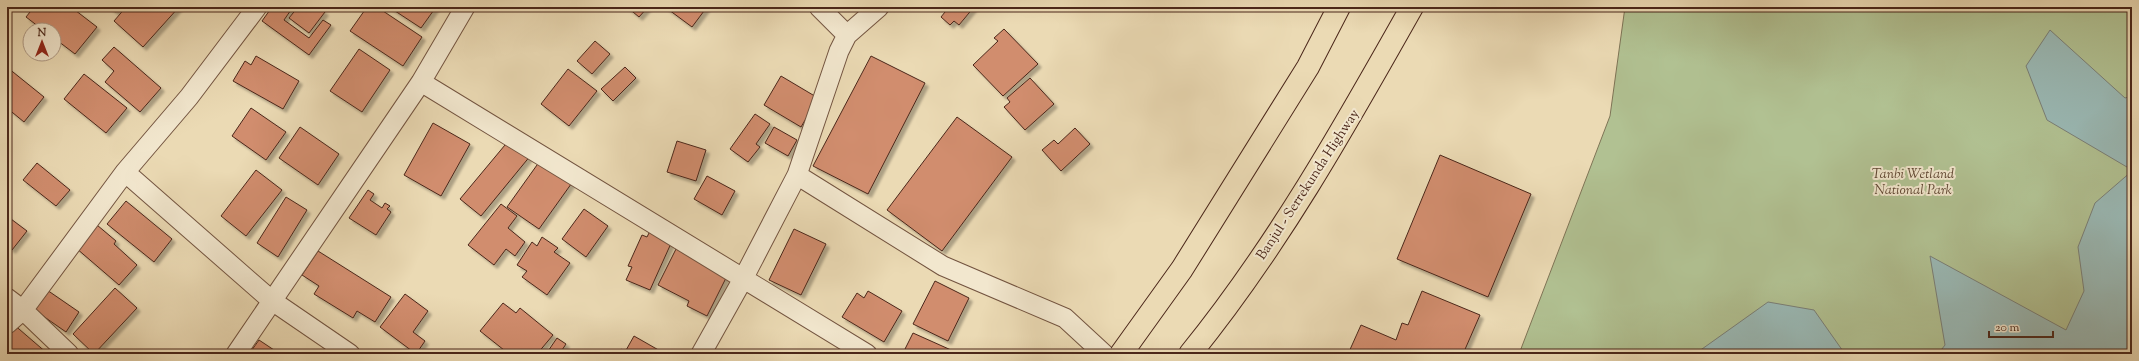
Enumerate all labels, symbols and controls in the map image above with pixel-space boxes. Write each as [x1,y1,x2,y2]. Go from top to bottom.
north arrow [22,22,62,62]
text: N [37,25,47,41]
street label: Banjul - Serrekunda Highway [1252,106,1365,264]
park label: Tanbi Wetland National Park [1872,165,1954,201]
scale bar [1989,313,2053,339]
text: 20 m [1995,319,2020,337]

